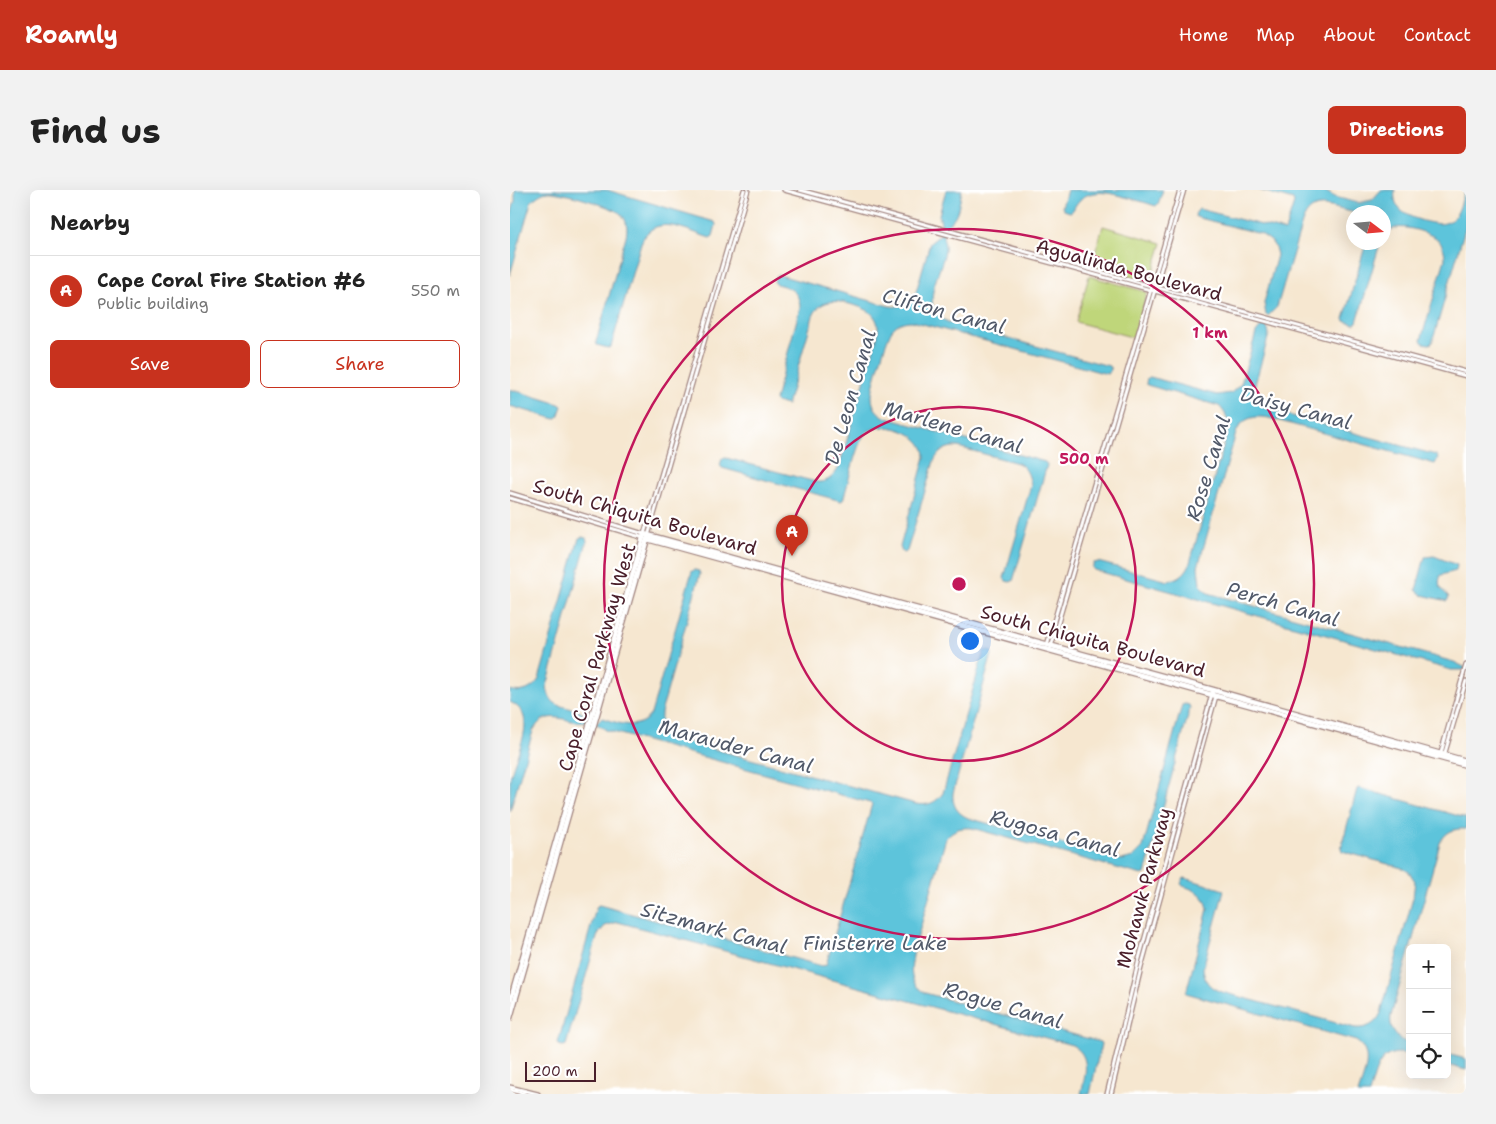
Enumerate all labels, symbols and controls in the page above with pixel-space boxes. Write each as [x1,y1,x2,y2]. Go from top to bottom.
text: Roamly [25,19,118,51]
text: Home [1179,23,1228,47]
text: Map [1256,23,1295,47]
text: About [1323,23,1376,47]
text: Contact [1404,23,1471,47]
button: Directions [1328,106,1466,154]
text: Find us [30,107,161,154]
north arrow [1346,205,1391,250]
text: Nearby [50,209,130,237]
street label: Agualinda Boulevard [1033,233,1225,307]
text: Cape Coral Fire Station #6 [97,268,365,293]
text: A [60,280,72,301]
text: 550 m [411,280,460,301]
water label: Clifton Canal [879,282,1009,340]
text: Public building [97,293,209,314]
text: 1 km [1192,323,1228,343]
water label: De Leon Canal [818,326,882,468]
button: Save [50,340,250,388]
button: Share [260,340,460,388]
water label: Daisy Canal [1237,381,1355,435]
water label: Marlene Canal [880,395,1026,459]
water label: Rose Canal [1180,412,1236,524]
text: 500 m [1059,449,1109,469]
street label: South Chiquita Boulevard [530,473,760,561]
pin: A [776,515,808,556]
street label: Cape Coral Parkway West [552,540,642,774]
centre of rings [950,575,968,593]
water label: Perch Canal [1224,576,1342,632]
street label: South Chiquita Boulevard [978,599,1208,683]
your location [957,628,983,654]
water label: Marauder Canal [656,713,816,779]
water label: Rugosa Canal [987,803,1123,863]
street label: Mohawk Parkway [1111,805,1177,971]
water label: Sitzmark Canal [638,896,790,960]
water label: Finisterre Lake [803,930,947,956]
map controls [1406,944,1451,1079]
button: + [1406,944,1451,989]
water label: Rogue Canal [940,976,1066,1034]
button: − [1406,989,1451,1034]
button: locate [1406,1034,1451,1079]
scale bar [525,1059,596,1082]
text: 200 m [532,1062,578,1080]

